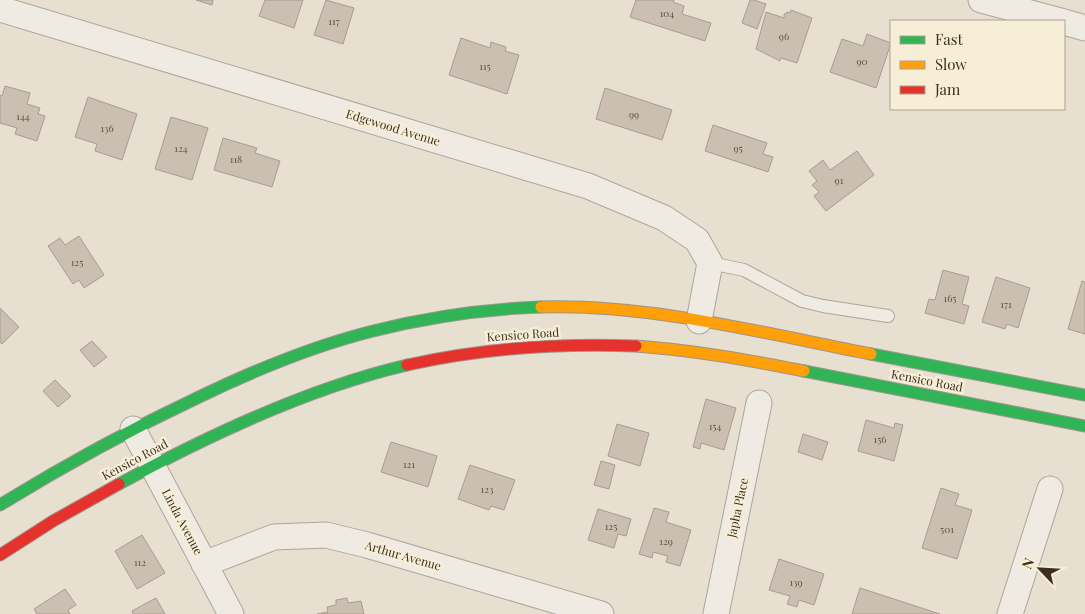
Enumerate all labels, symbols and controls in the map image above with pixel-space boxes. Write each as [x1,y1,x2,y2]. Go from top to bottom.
house number: 104 [660,6,674,20]
house number: 117 [328,14,340,28]
legend [890,20,1065,110]
house number: 96 [779,29,789,43]
text: Fast [935,29,964,49]
house number: 90 [856,54,868,68]
text: Slow [935,54,967,74]
house number: 115 [479,59,491,73]
text: Jam [934,79,961,99]
street label: Edgewood Avenue [344,105,442,149]
house number: 99 [629,107,639,121]
house number: 144 [16,109,30,123]
house number: 136 [100,121,114,135]
house number: 124 [174,141,188,155]
house number: 95 [733,141,743,155]
house number: 118 [230,152,242,166]
house number: 91 [835,173,844,187]
house number: 125 [71,255,83,269]
house number: 165 [943,291,957,305]
house number: 171 [1000,297,1012,311]
street label: Kensico Road [486,323,560,345]
street label: Kensico Road [890,365,964,395]
house number: 154 [709,419,721,433]
house number: 156 [874,432,886,446]
street label: Kensico Road [99,435,170,483]
house number: 121 [403,457,415,471]
street label: Japha Place [723,476,751,540]
house number: 123 [481,482,494,496]
street label: Linda Avenue [159,486,207,557]
house number: 125 [605,519,617,533]
house number: 501 [940,522,954,536]
house number: 129 [659,534,673,548]
street label: Arthur Avenue [362,536,443,574]
north arrow [1015,544,1065,594]
house number: 112 [134,555,146,569]
text: N [1017,555,1039,572]
house number: 139 [789,575,803,589]

